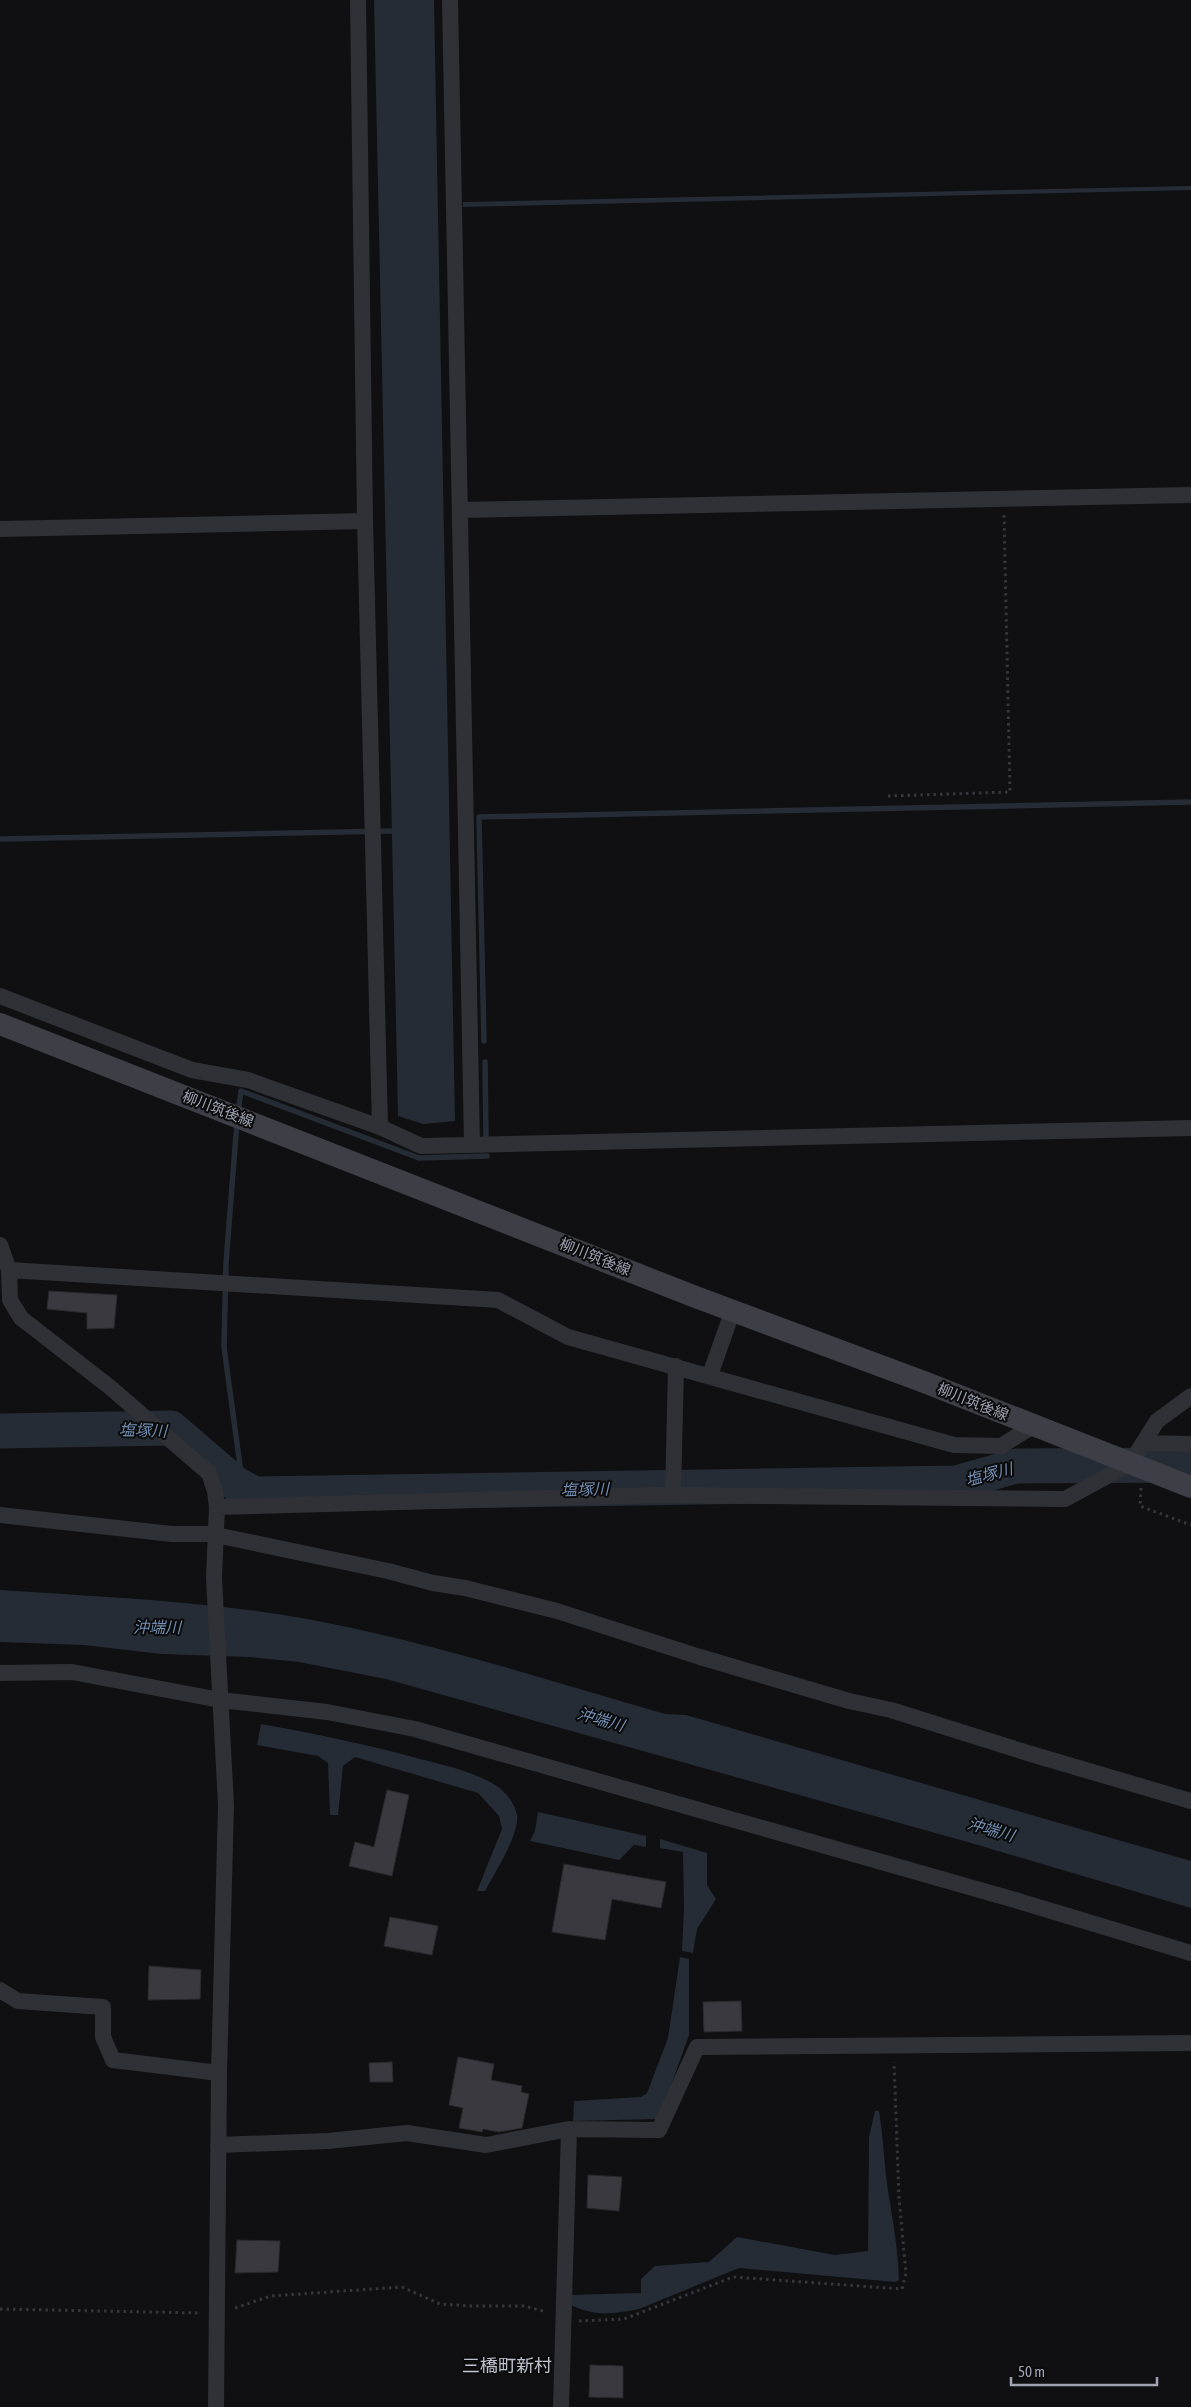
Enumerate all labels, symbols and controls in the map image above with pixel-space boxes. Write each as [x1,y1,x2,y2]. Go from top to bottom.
street label: 柳川筑後線 [180,1087,256,1130]
street label: 柳川筑後線 [557,1235,633,1278]
street label: 柳川筑後線 [935,1380,1011,1423]
water label: 塩塚川 [119,1420,169,1440]
water label: 塩塚川 [963,1459,1016,1489]
water label: 塩塚川 [561,1480,611,1498]
water label: 沖端川 [133,1618,183,1636]
water label: 沖端川 [575,1704,628,1735]
water label: 沖端川 [965,1814,1018,1845]
scale bar [1011,2354,1157,2386]
district label: 三橋町新村 [462,2355,552,2376]
text: 50 m [1018,2363,1045,2380]

